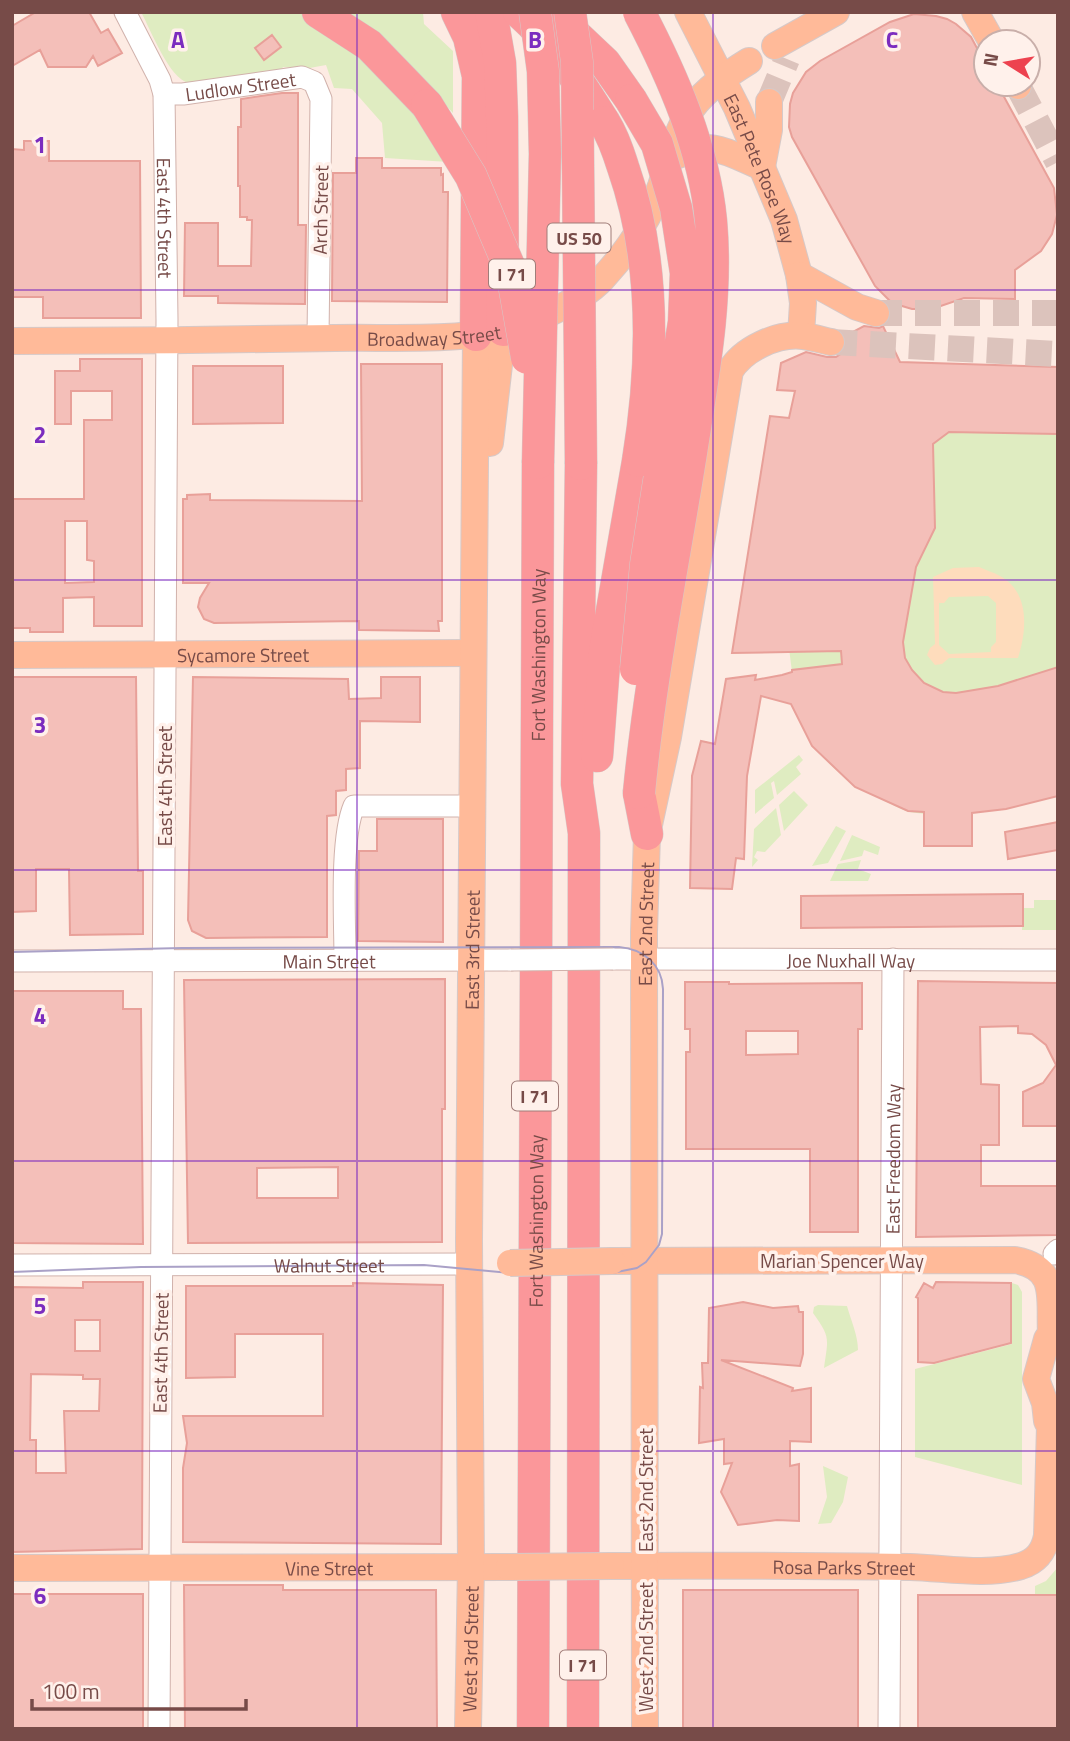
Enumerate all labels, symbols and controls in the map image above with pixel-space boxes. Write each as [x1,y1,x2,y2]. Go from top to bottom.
text: A [171,22,185,57]
text: B [528,22,542,57]
text: C [886,22,898,57]
north arrow [972,28,1042,98]
text: N [974,50,1005,69]
street label: Ludlow Street [183,64,298,108]
street label: East Pete Rose Way [717,88,804,247]
text: 1 [34,127,46,162]
street label: East 4th Street [150,158,181,279]
street label: Arch Street [305,165,335,255]
road number: US 50 [548,224,610,252]
road number: I 71 [489,260,535,288]
street label: Broadway Street [367,316,504,352]
text: 2 [34,417,46,452]
street label: Fort Washington Way [522,569,552,741]
street label: Sycamore Street [177,639,309,669]
text: 3 [34,707,46,742]
street label: East 4th Street [150,725,179,846]
street label: East 2nd Street [629,861,661,986]
street label: East 3rd Street [456,890,486,1010]
street label: Joe Nuxhall Way [787,945,915,974]
street label: Main Street [282,946,376,975]
text: 4 [34,998,46,1033]
road number: I 71 [512,1082,558,1111]
street label: East Freedom Way [877,1084,907,1234]
street label: Fort Washington Way [520,1135,550,1307]
street label: Marian Spencer Way [760,1246,924,1275]
street label: Walnut Street [274,1250,385,1279]
text: 5 [34,1288,46,1323]
street label: East 4th Street [144,1292,176,1413]
street label: East 2nd Street [631,1428,660,1552]
street label: Rosa Parks Street [773,1551,916,1582]
street label: Vine Street [285,1553,373,1582]
text: 6 [34,1578,47,1613]
street label: West 2nd Street [631,1582,660,1712]
street label: West 3rd Street [454,1585,485,1712]
road number: I 71 [560,1650,606,1680]
scale bar [32,1668,245,1712]
text: 100 m [42,1675,99,1707]

